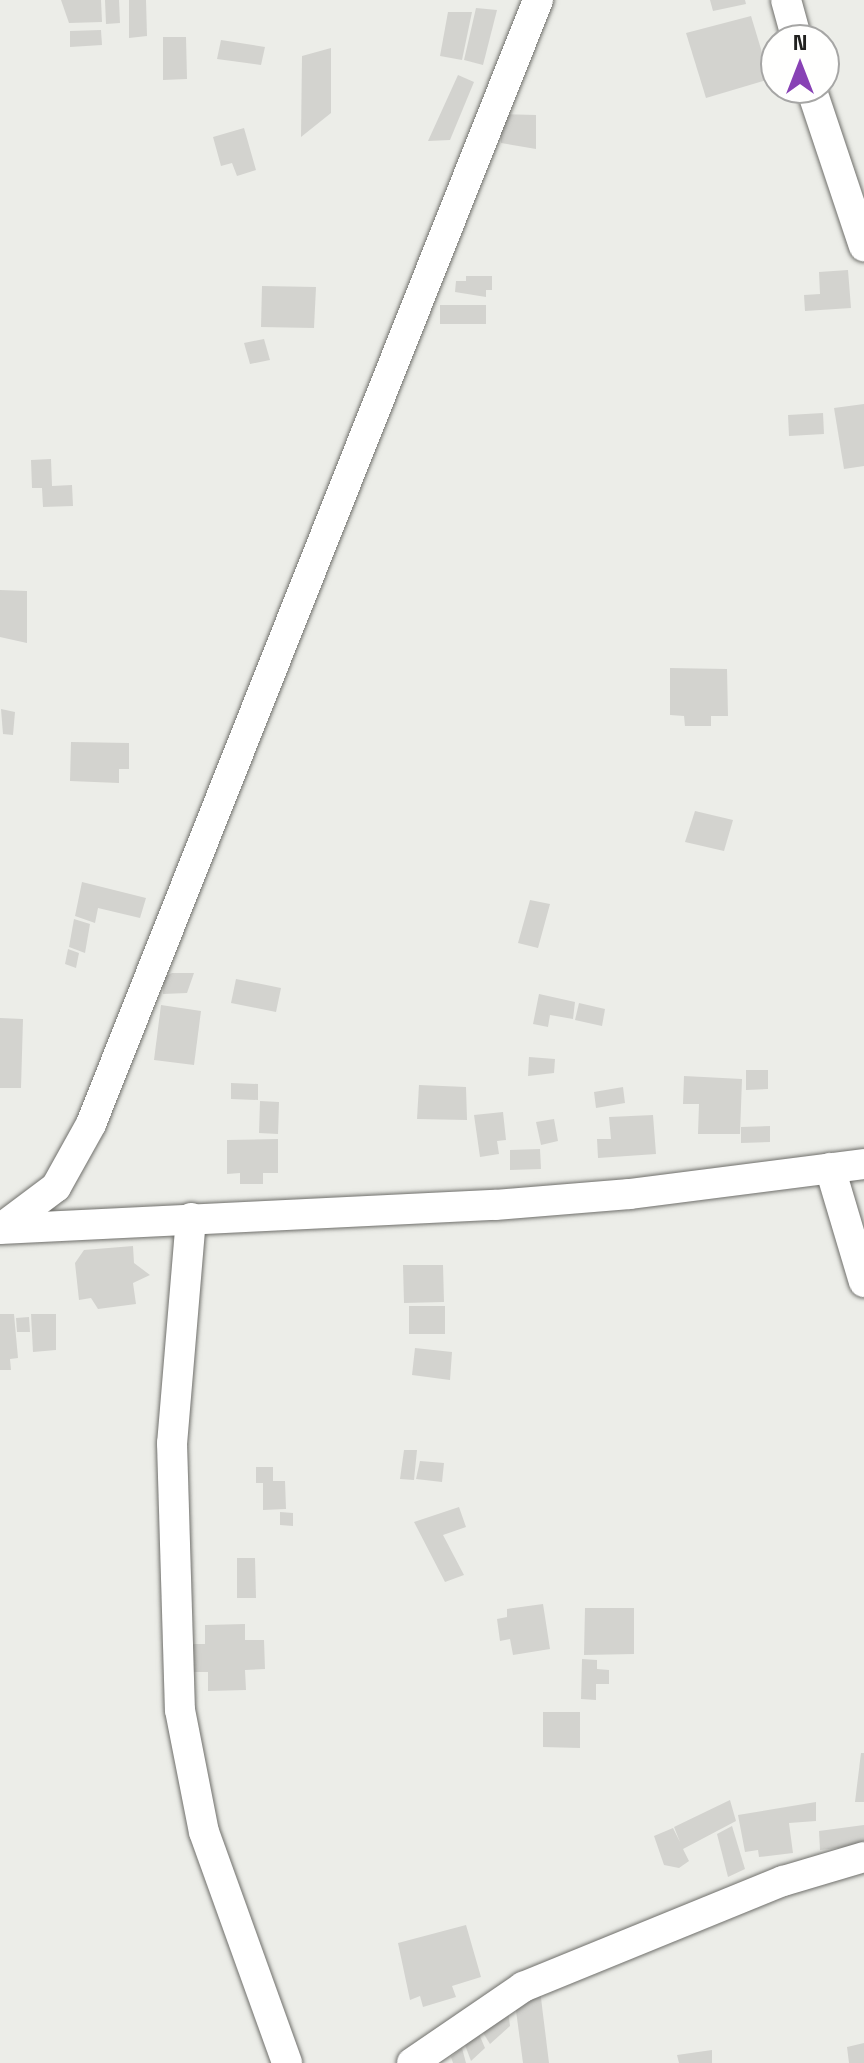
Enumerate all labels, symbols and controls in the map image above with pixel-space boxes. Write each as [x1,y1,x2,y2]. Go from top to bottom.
north arrow [760,24,840,104]
text: N [793,28,807,56]

